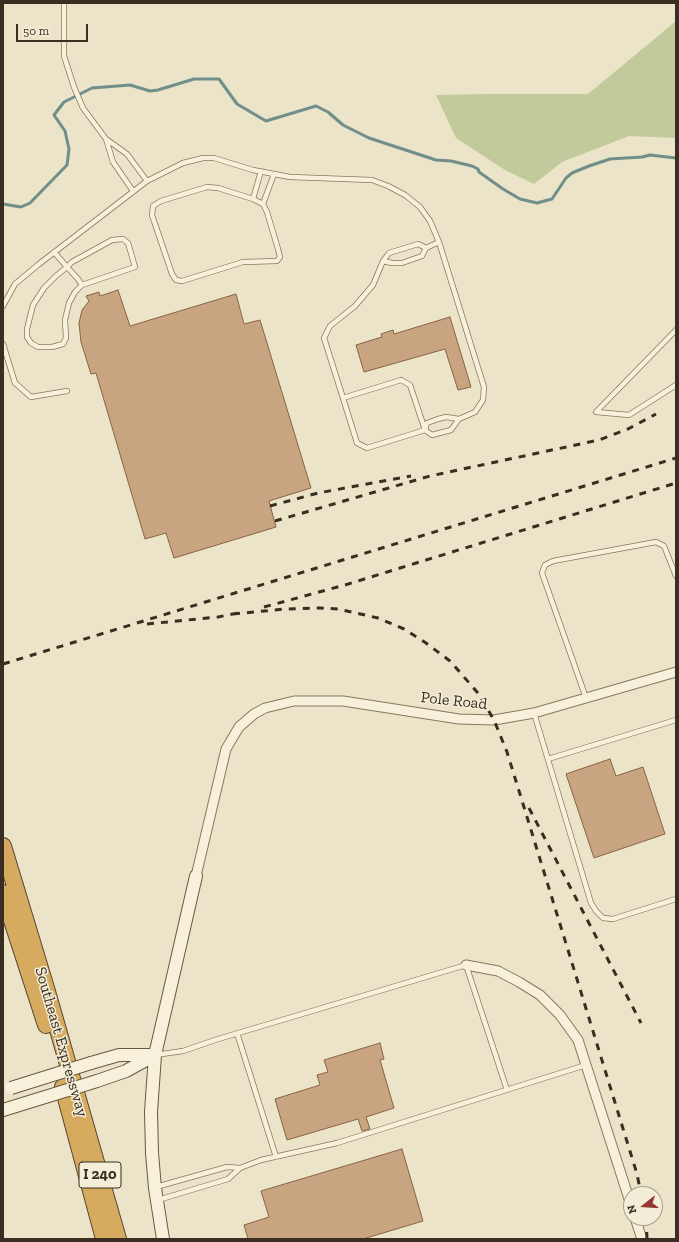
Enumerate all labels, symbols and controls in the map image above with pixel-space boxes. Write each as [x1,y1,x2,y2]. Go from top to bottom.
scale bar [18,16,90,42]
text: 50 m [23,24,49,38]
street label: Pole Road [420,688,488,714]
street label: Southeast Expressway [30,965,92,1119]
road number: I 240 [79,1162,121,1188]
north arrow [623,1186,663,1226]
text: N [625,1203,639,1215]

